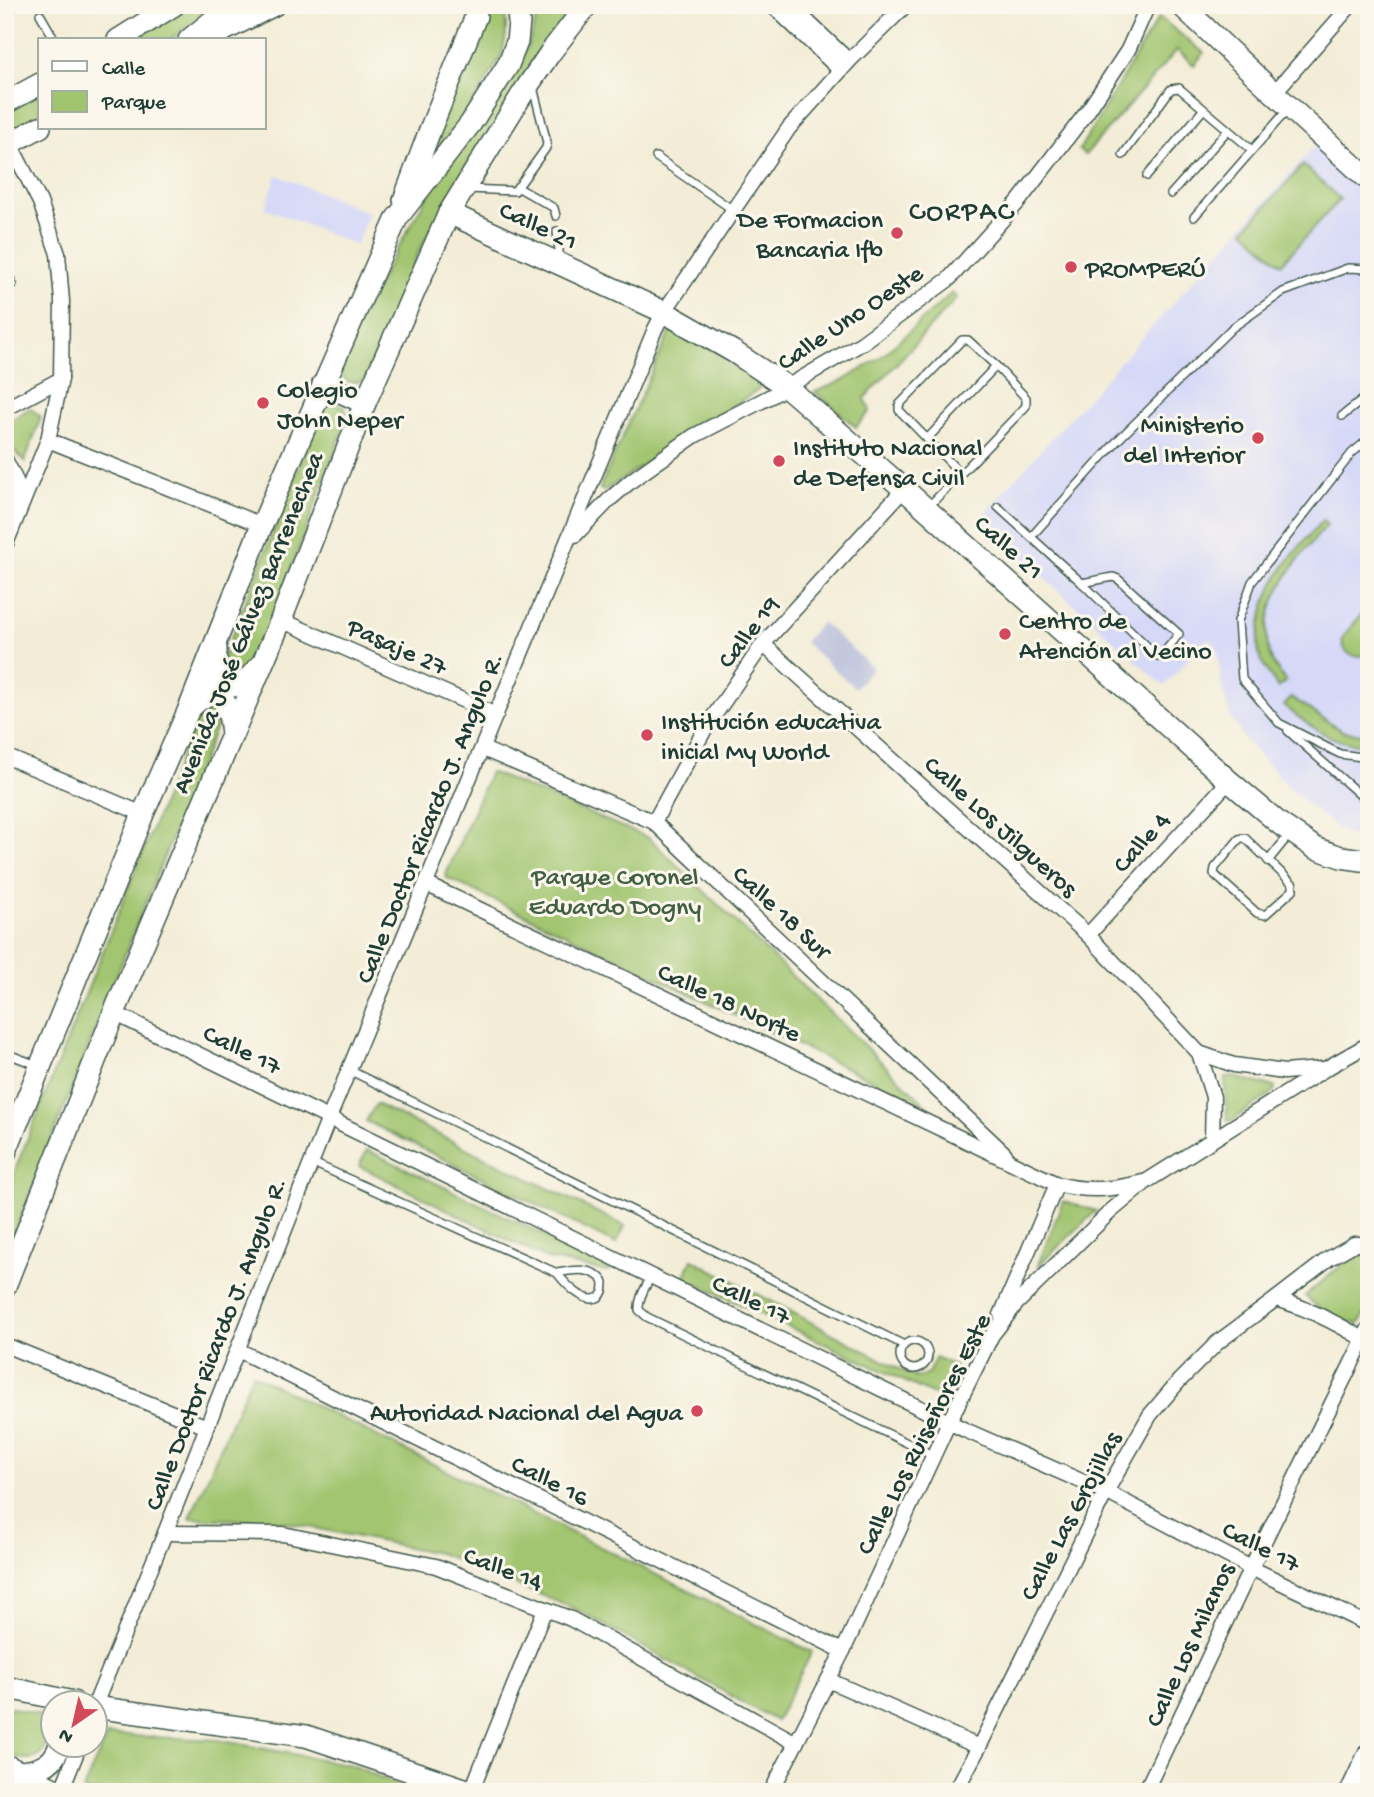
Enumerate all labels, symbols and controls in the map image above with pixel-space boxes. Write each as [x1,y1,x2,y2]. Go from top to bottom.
legend [38,38,266,130]
text: Calle [102,58,146,83]
text: Parque [101,92,167,117]
street label: Calle 21 [493,197,581,260]
district label: CORPAC [909,197,1015,230]
place label: De Formacion Bancaria Ifb [735,207,884,268]
marker: De Formacion Bancaria Ifb [889,225,905,241]
place label: PROMPERÚ [1084,256,1206,287]
street label: Calle Uno Oeste [773,259,931,380]
marker: PROMPERÚ [1063,259,1079,275]
place label: Colegio John Neper [277,377,405,438]
marker: Colegio John Neper [255,395,271,411]
place label: Ministerio del Interior [1123,412,1247,473]
marker: Ministerio del Interior [1250,430,1266,446]
place label: Instituto Nacional de Defensa Civil [793,435,982,496]
street label: Avenida José Gálvez Barrenechea [167,447,334,799]
marker: Instituto Nacional de Defensa Civil [771,453,787,469]
street label: Calle 21 [966,510,1048,589]
street label: Calle 19 [713,591,788,676]
place label: Centro de Atención al Vecino [1019,608,1212,669]
street label: Pasaje 27 [340,613,452,685]
marker: Centro de Atención al Vecino [997,626,1013,642]
street label: Calle Doctor Ricardo J. Angulo R. [351,648,513,989]
place label: Institución educativa inicial My World [661,709,883,770]
marker: Institución educativa inicial My World [639,727,655,743]
street label: Calle Los Jilgueros [916,751,1083,906]
street label: Calle 4 [1108,807,1179,881]
street label: Calle 18 Sur [724,861,838,970]
park label: Parque Coronel Eduardo Dogny [529,864,701,925]
street label: Calle 18 Norte [652,958,805,1052]
street label: Calle 17 [197,1020,287,1085]
street label: Calle Doctor Ricardo J. Angulo R. [140,1173,296,1516]
street label: Calle 17 [706,1270,796,1335]
street label: Calle Los Ruiseñores Este [852,1309,1001,1561]
place label: Autoridad Nacional del Agua [370,1400,685,1431]
marker: Autoridad Nacional del Agua [689,1403,705,1419]
street label: Calle Las Grojillas [1015,1426,1131,1607]
street label: Calle 16 [505,1450,594,1516]
street label: Calle 17 [1216,1516,1306,1582]
street label: Calle 14 [458,1542,546,1600]
street label: Calle Los Milanos [1141,1558,1244,1733]
north arrow [38,1688,108,1758]
text: N [55,1722,78,1748]

